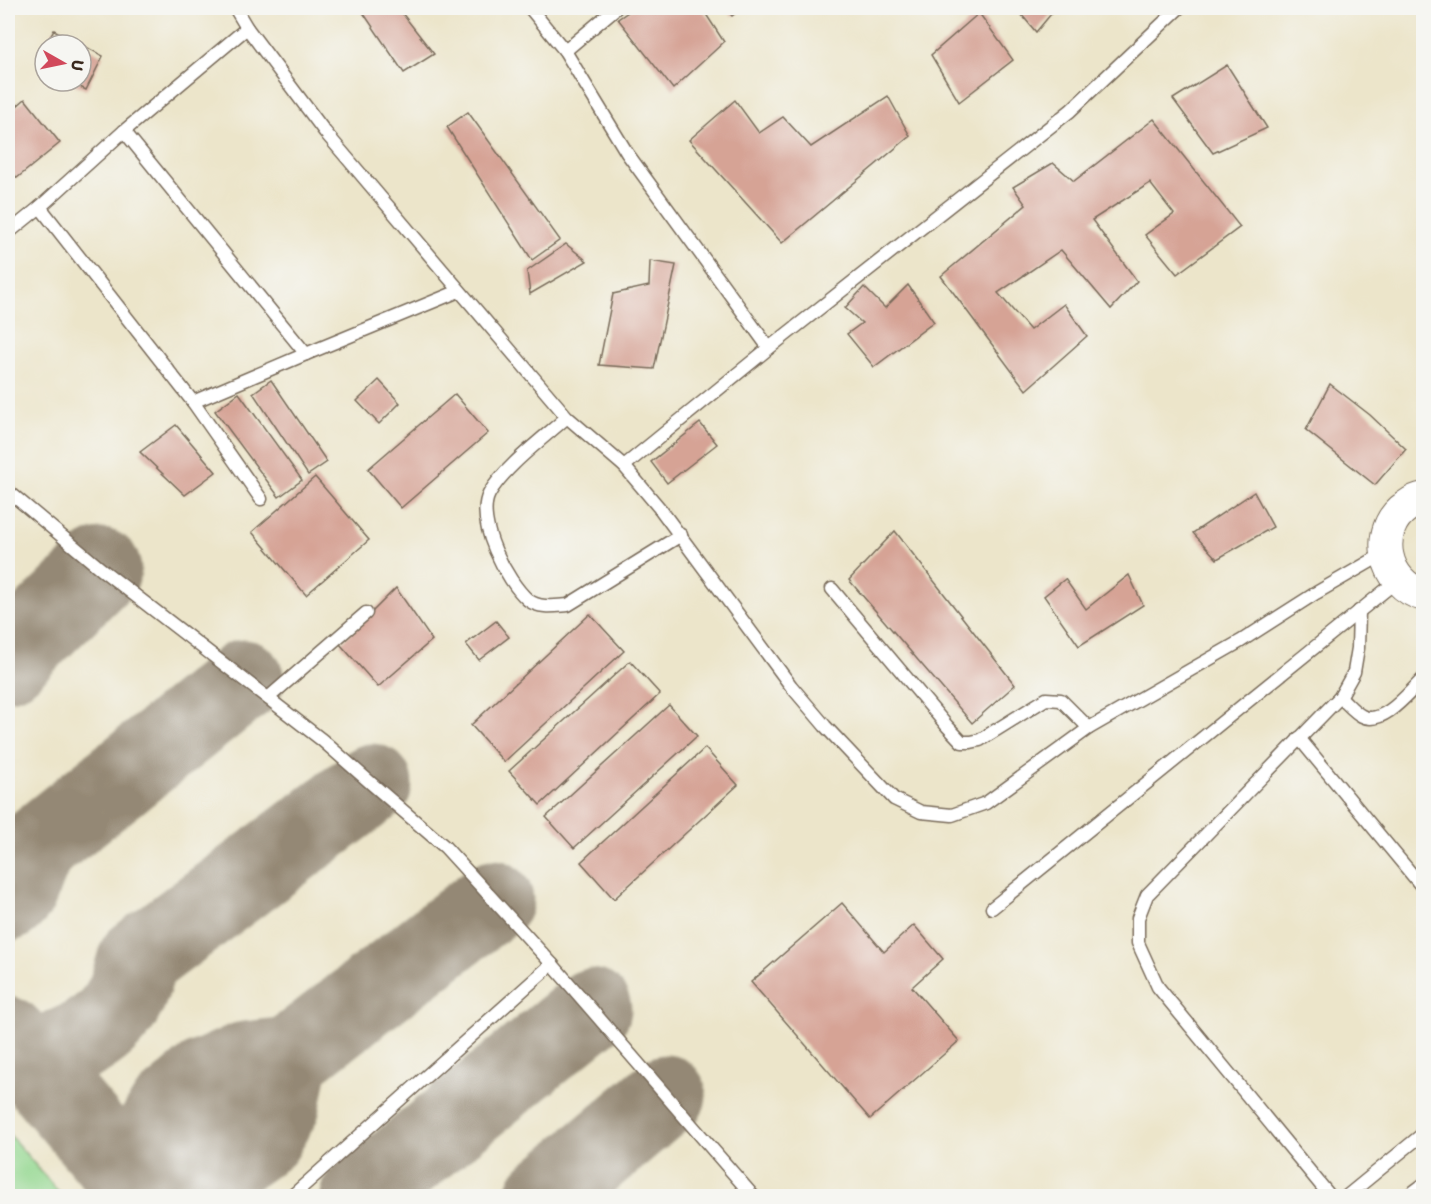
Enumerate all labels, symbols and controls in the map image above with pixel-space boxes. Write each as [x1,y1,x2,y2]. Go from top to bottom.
north arrow [33,33,93,93]
text: U [66,58,89,72]

